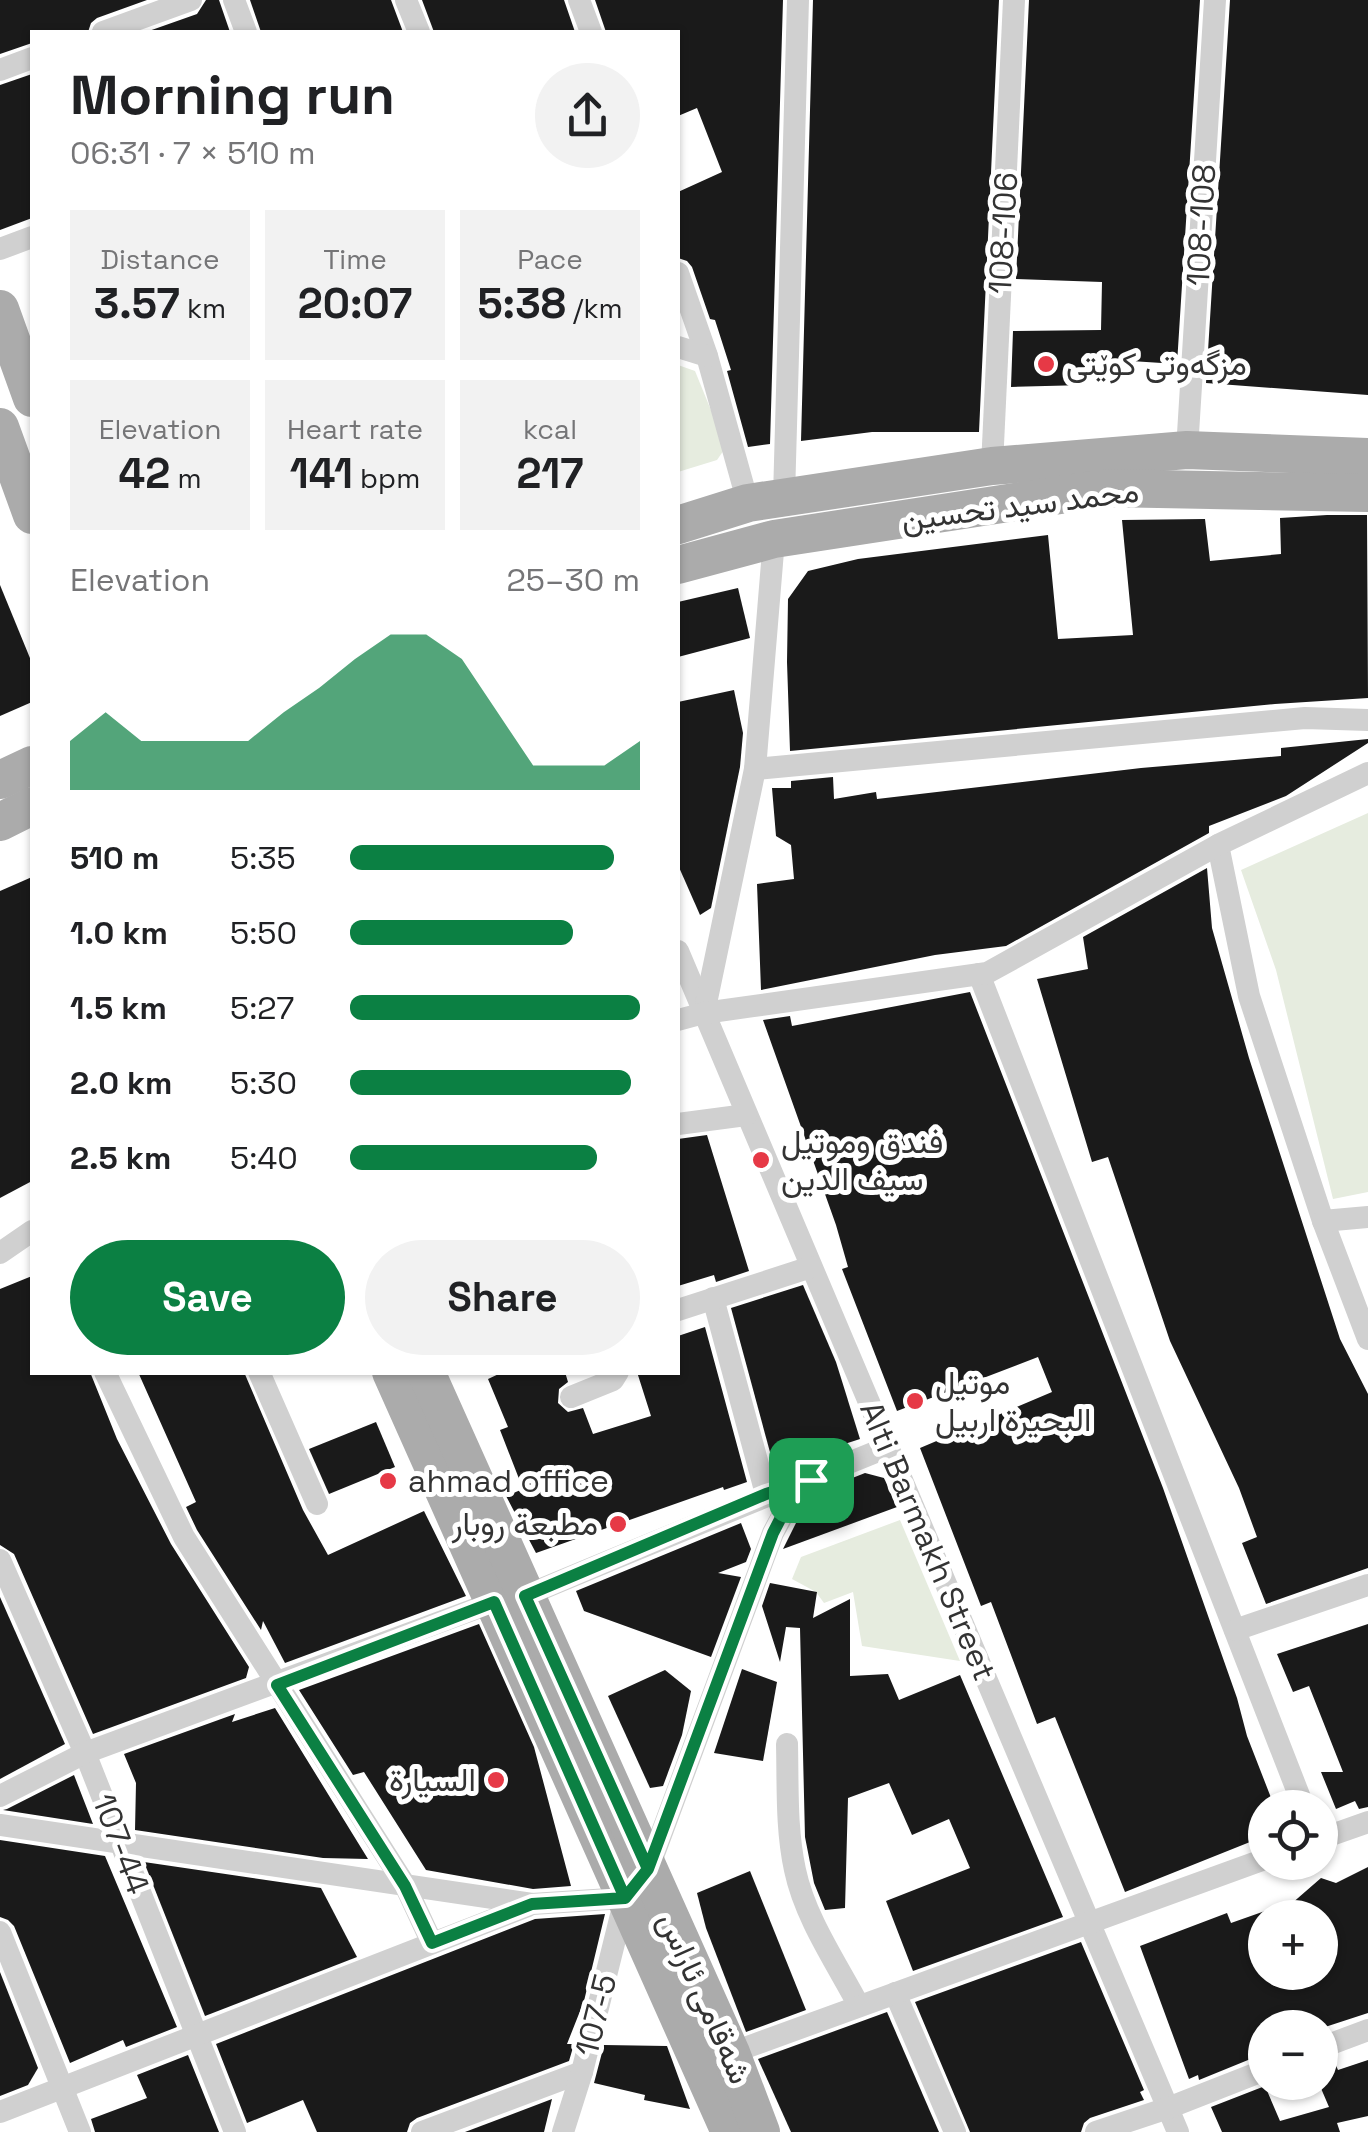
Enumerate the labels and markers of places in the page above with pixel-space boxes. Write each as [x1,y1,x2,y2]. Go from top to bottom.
place label: مزگەوتی کوێتی [1066,344,1247,384]
marker: مزگەوتی کوێتی [1035,353,1057,375]
place label: فندق وموتيل سيف الدين [781,1122,943,1199]
marker: فندق وموتيل سيف الدين [750,1149,772,1171]
place label: موتيل البحيرة اربيل [935,1363,1091,1440]
marker: موتيل البحيرة اربيل [904,1390,926,1412]
pin [769,1438,854,1523]
place label: ahmad office [408,1461,609,1501]
marker: ahmad office [377,1470,399,1492]
place label: مطبعة روبار [451,1504,598,1544]
marker: مطبعة روبار [607,1513,629,1535]
place label: السيارة [389,1760,476,1800]
marker: السيارة [485,1769,507,1791]

